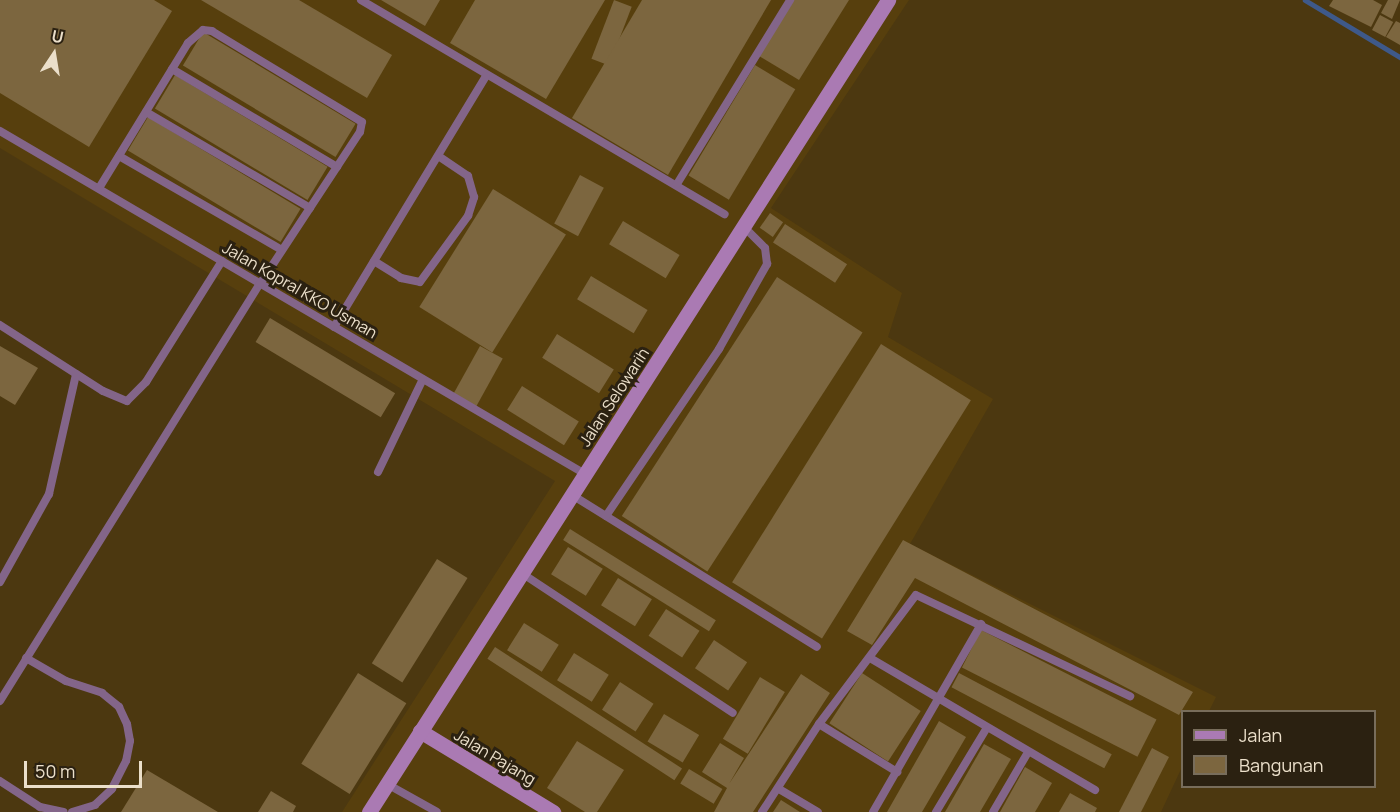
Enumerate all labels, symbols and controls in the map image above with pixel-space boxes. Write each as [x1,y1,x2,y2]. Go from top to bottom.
north arrow [24,24,84,84]
text: U [50,24,66,48]
street label: Jalan Kopral KKO Usman [219,238,381,342]
street label: Jalan Selowarih [575,344,653,450]
legend [1181,710,1376,788]
text: Jalan [1239,723,1282,747]
street label: Jalan Pajang [451,725,539,789]
scale bar [27,749,146,787]
text: Bangunan [1239,753,1323,777]
text: 50 m [35,759,75,783]

